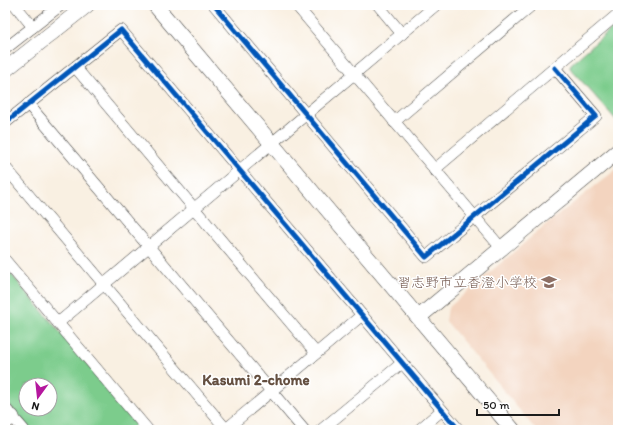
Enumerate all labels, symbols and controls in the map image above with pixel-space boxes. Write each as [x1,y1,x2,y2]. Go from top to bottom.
school or university icon: 習志野市立香澄小学校 [540,273,558,291]
place label: 習志野市立香澄小学校 [397,274,537,291]
district label: Kasumi 2-chome [202,371,310,389]
north arrow [18,377,58,417]
scale bar [477,391,559,417]
text: 50 m [483,398,509,412]
text: N [30,399,41,413]

